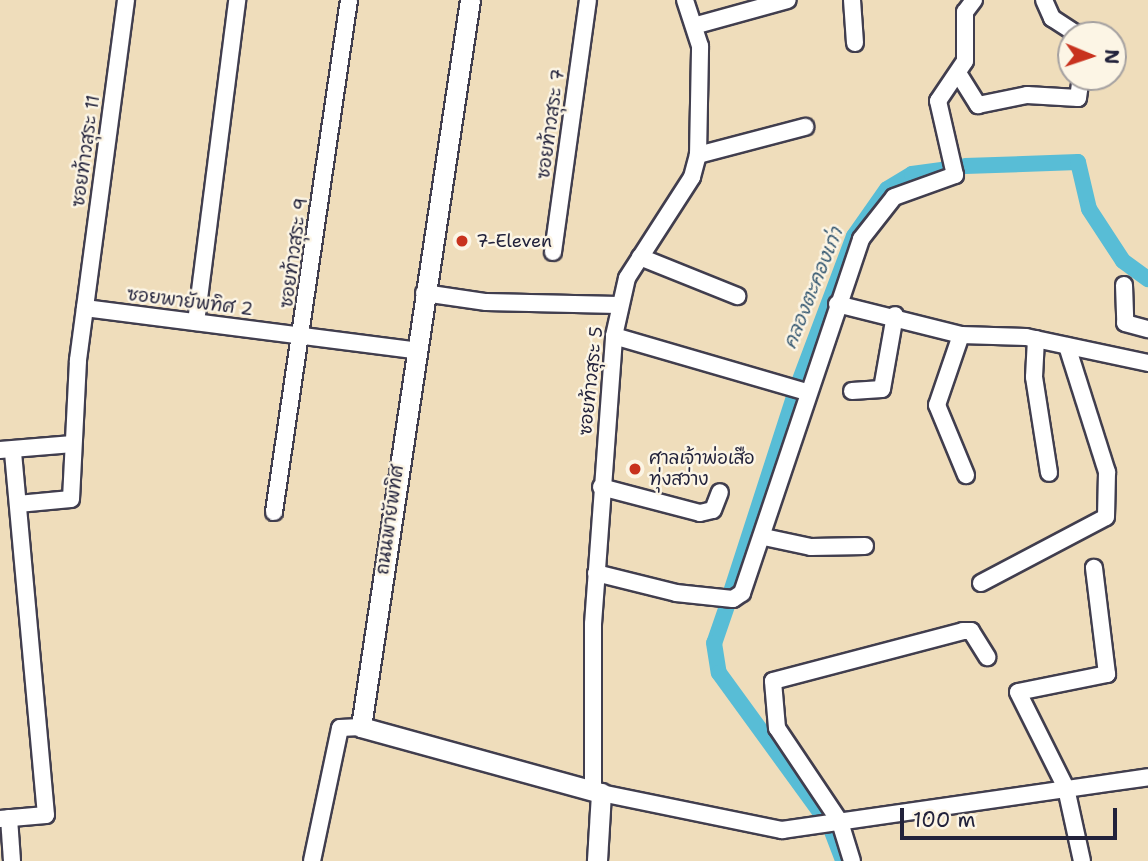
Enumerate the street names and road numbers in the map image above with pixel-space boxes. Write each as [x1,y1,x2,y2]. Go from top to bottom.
street label: ซอยท้าวสุระ 7 [533,68,569,180]
street label: ซอยท้าวสุระ 11 [67,94,105,208]
street label: ซอยท้าวสุระ 9 [276,197,312,309]
street label: ซอยพายัพทิศ 2 [126,284,254,320]
street label: ซอยท้าวสุระ 5 [575,325,607,437]
street label: ถนนพายัพทิศ [372,464,408,576]

